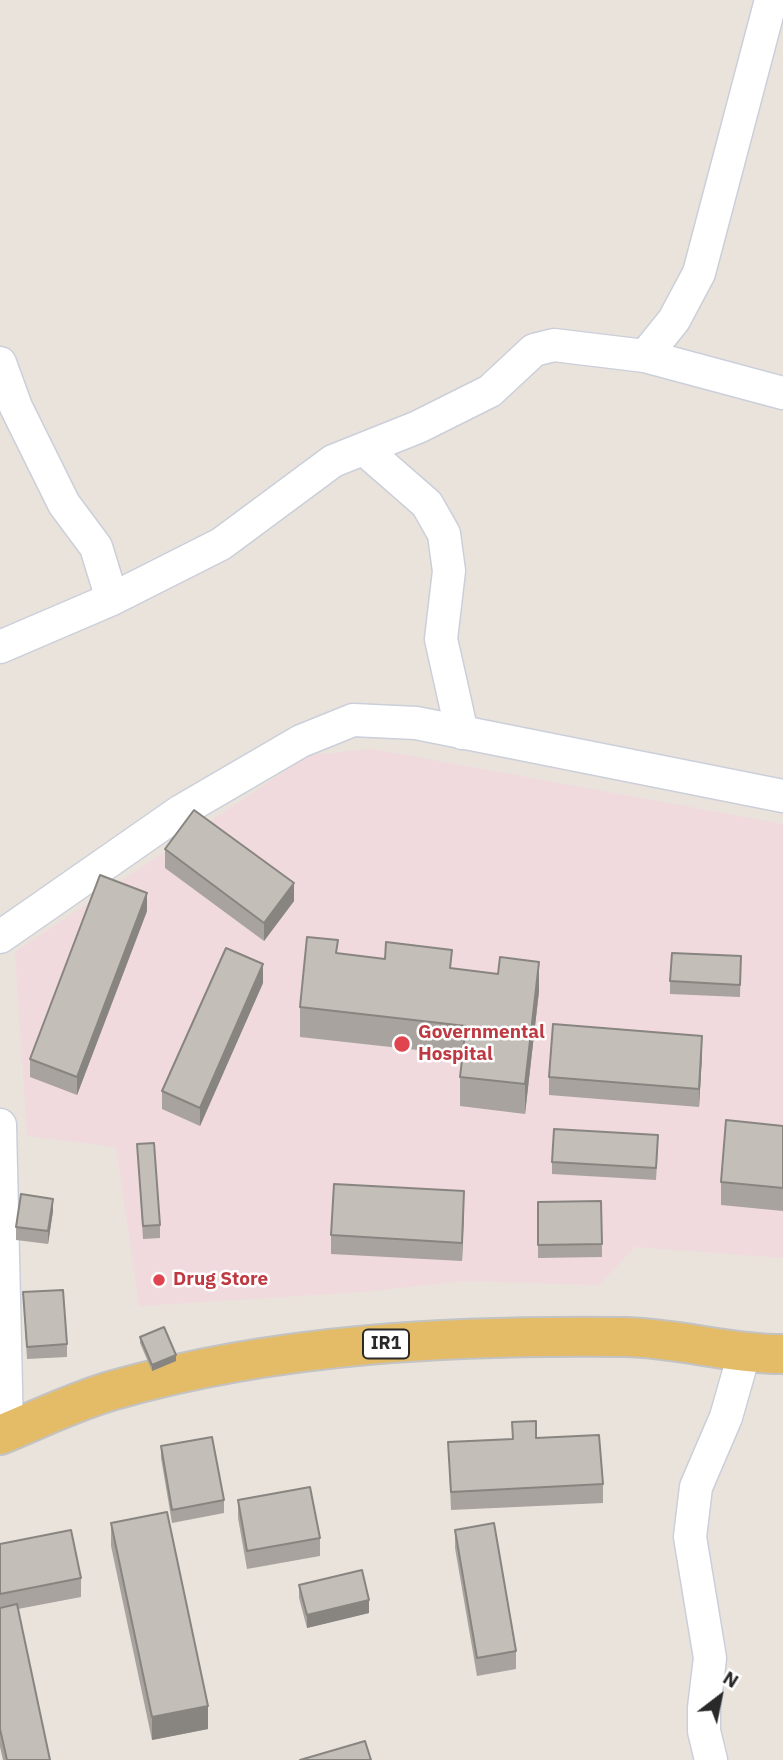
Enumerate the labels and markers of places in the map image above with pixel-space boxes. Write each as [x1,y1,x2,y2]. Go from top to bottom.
place label: Governmental Hospital [418,1022,545,1066]
marker: Governmental Hospital [392,1034,412,1054]
place label: Drug Store [173,1269,268,1291]
marker: Drug Store [151,1272,167,1288]

